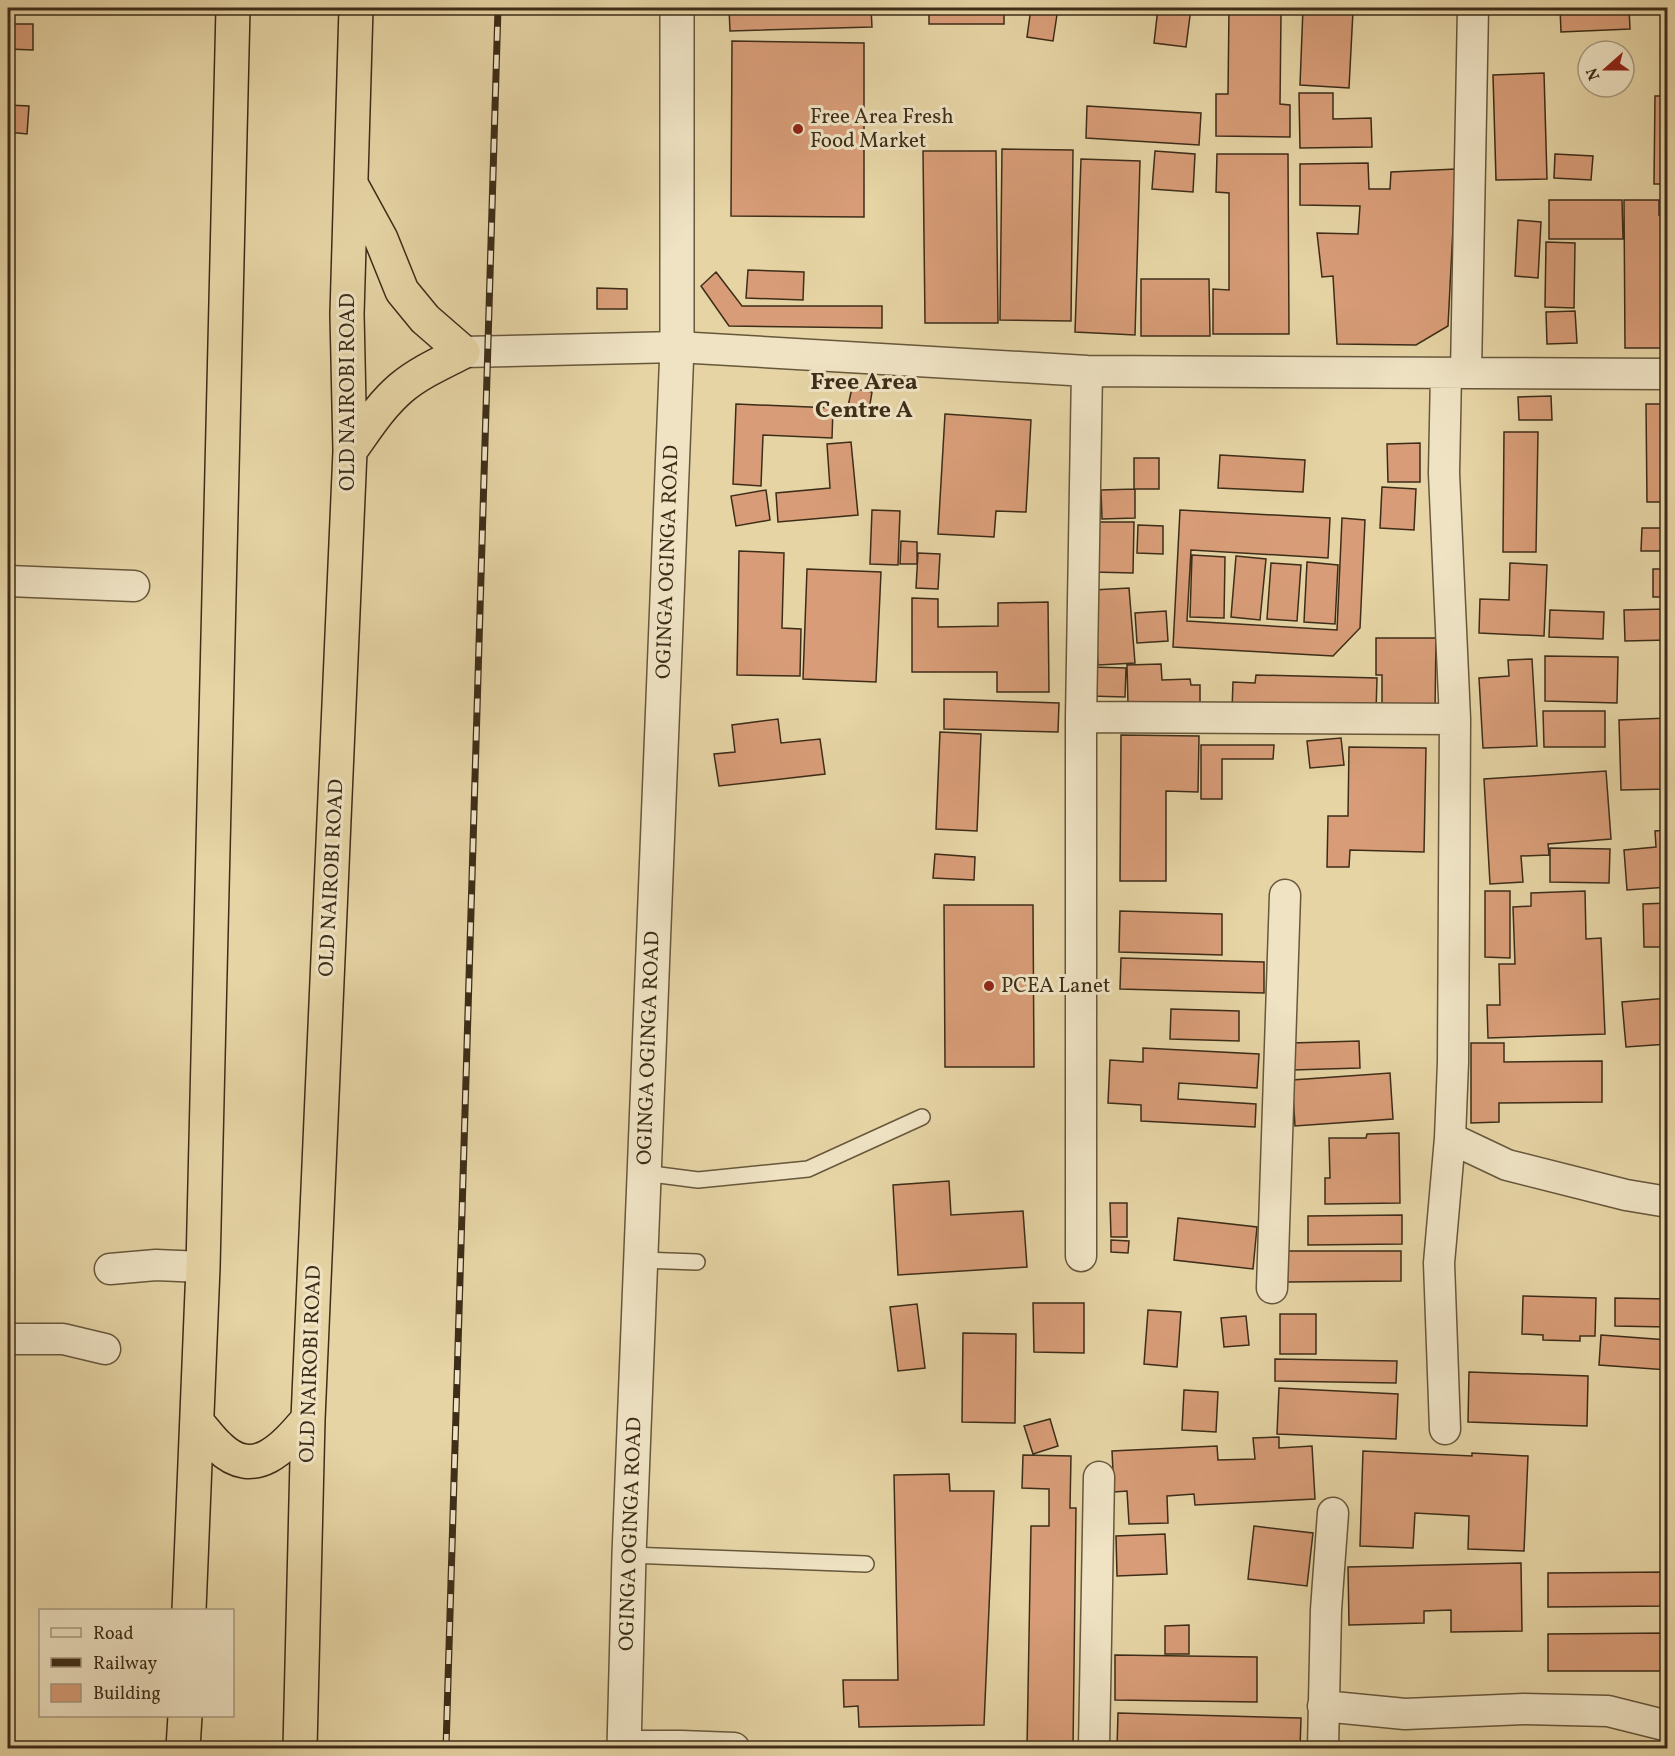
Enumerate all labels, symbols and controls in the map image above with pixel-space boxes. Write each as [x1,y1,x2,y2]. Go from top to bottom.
north arrow [1576,39,1636,99]
text: N [1581,64,1606,83]
place label: Free Area Fresh Food Market [810,103,954,156]
marker: Free Area Fresh Food Market [791,122,805,136]
street label: OLD NAIROBI ROAD [334,293,363,491]
district label: Free Area Centre A [810,366,918,428]
street label: OGINGA OGINGA ROAD [649,444,687,680]
street label: OLD NAIROBI ROAD [312,778,352,978]
street label: OGINGA OGINGA ROAD [630,930,668,1166]
place label: PCEA Lanet [1001,972,1110,1001]
marker: PCEA Lanet [982,979,996,993]
street label: OLD NAIROBI ROAD [293,1265,329,1463]
street label: OGINGA OGINGA ROAD [612,1416,650,1652]
legend [39,1609,234,1717]
text: Road [93,1622,134,1647]
text: Railway [93,1652,157,1677]
text: Building [93,1682,161,1707]

